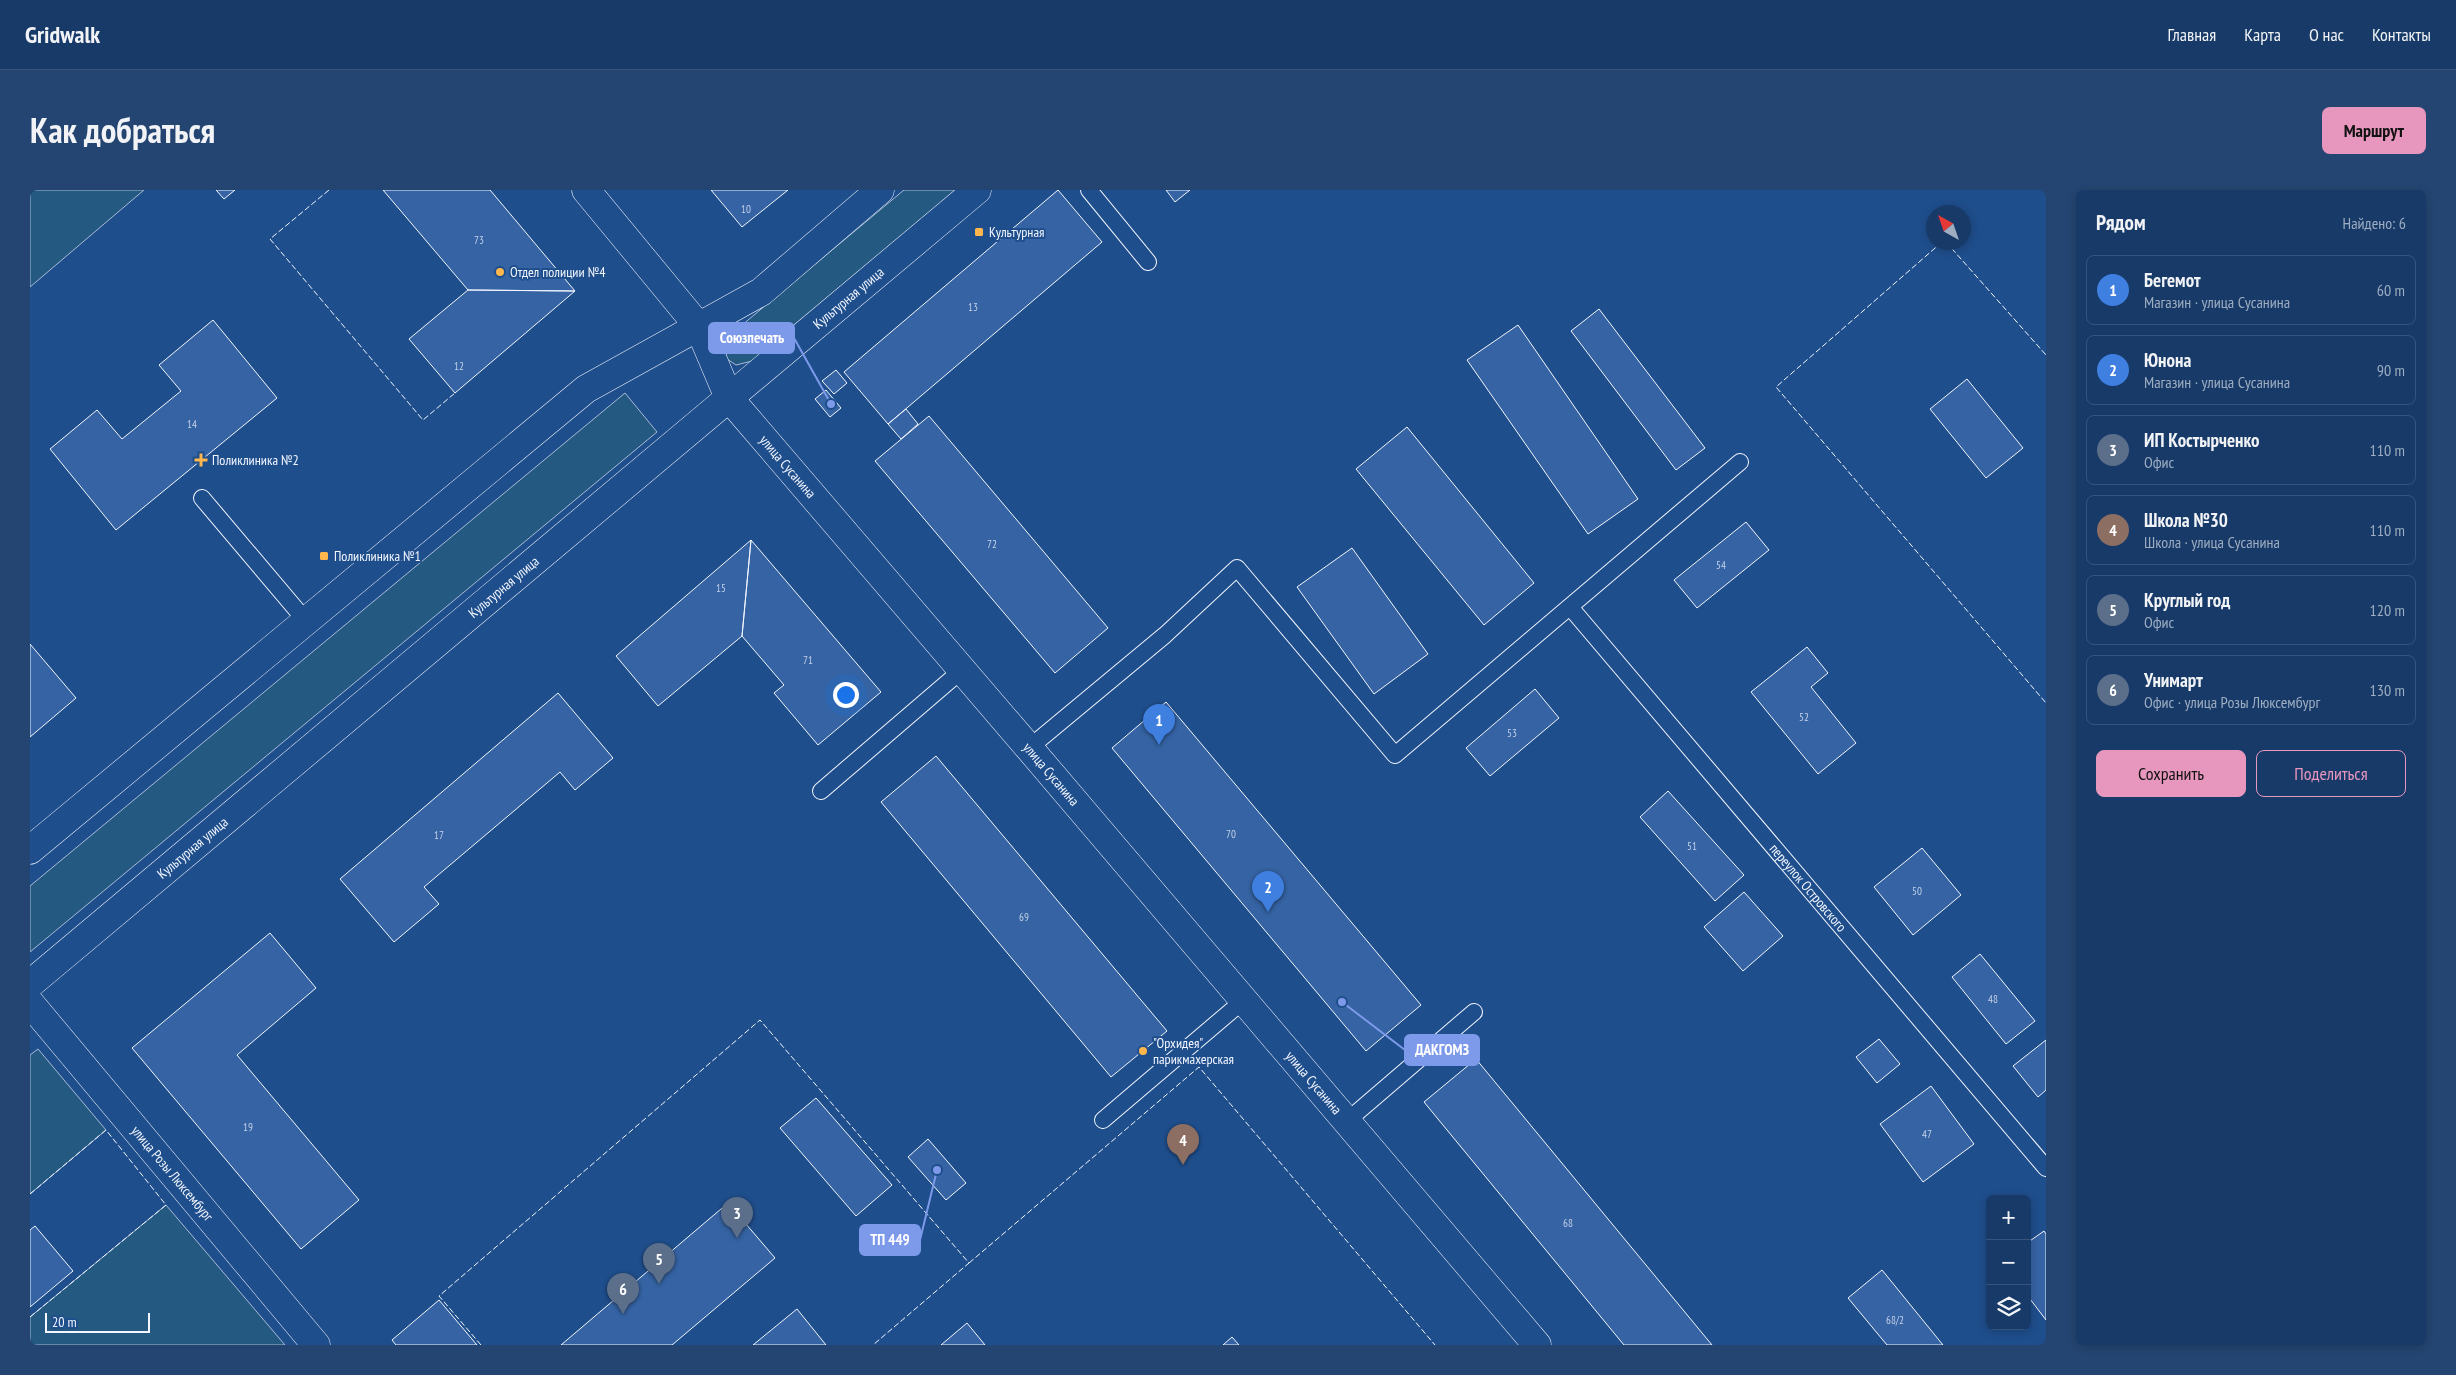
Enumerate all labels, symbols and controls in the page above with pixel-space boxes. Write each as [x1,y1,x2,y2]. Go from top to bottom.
text: Gridwalk [25,19,100,50]
text: Главная [2168,23,2216,46]
text: Карта [2244,23,2281,46]
text: О нас [2309,23,2344,46]
text: Контакты [2372,23,2431,46]
text: Как добраться [30,107,215,153]
button: Маршрут [2322,107,2426,154]
house number: 10 [741,202,751,216]
north arrow [1926,205,1971,250]
text: Рядом [2096,209,2146,236]
text: Найдено: 6 [2343,213,2406,233]
place label: Культурная [989,223,1044,241]
marker: Культурная [973,226,985,238]
house number: 73 [474,233,484,247]
place label: Отдел полиции №4 [510,263,606,281]
street label: Культурная улица [809,263,888,333]
marker: Отдел полиции №4 [494,266,506,278]
text: Бегемот [2144,268,2201,292]
text: 1 [2109,280,2117,300]
text: 60 m [2377,280,2405,300]
text: Магазин · улица Сусанина [2144,292,2290,312]
house number: 13 [968,300,978,314]
callout: Союзпечать [709,323,794,353]
text: Союзпечать [720,328,784,347]
text: Юнона [2144,348,2191,372]
house number: 12 [454,359,464,373]
text: 2 [2109,360,2117,380]
text: 90 m [2377,360,2405,380]
text: Магазин · улица Сусанина [2144,372,2290,392]
house number: 14 [187,417,197,431]
text: ИП Костырченко [2144,428,2260,452]
street label: улица Сусанина [756,431,820,502]
text: 3 [2109,440,2117,460]
text: 110 m [2370,440,2405,460]
place label: Поликлиника №2 [212,451,299,469]
text: Офис [2144,452,2174,472]
marker: Поликлиника №2 [194,453,208,467]
text: Школа №30 [2144,508,2228,532]
text: 4 [2109,520,2117,540]
text: 110 m [2370,520,2405,540]
text: Школа · улица Сусанина [2144,532,2280,552]
house number: 72 [987,537,997,551]
place label: Поликлиника №1 [334,547,421,565]
marker: Поликлиника №1 [318,550,330,562]
street label: Культурная улица [464,552,543,622]
house number: 54 [1716,558,1726,572]
house number: 15 [716,581,726,595]
text: Круглый год [2144,588,2230,612]
text: 5 [2109,600,2117,620]
text: 120 m [2370,600,2405,620]
text: Офис [2144,612,2174,632]
house number: 71 [803,653,813,667]
text: Унимарт [2144,668,2203,692]
text: 6 [2109,680,2117,700]
text: 130 m [2370,680,2405,700]
your location [833,682,859,708]
text: Офис · улица Розы Люксембург [2144,692,2320,712]
pin: 1 [1143,704,1175,745]
house number: 52 [1799,710,1809,724]
house number: 53 [1507,726,1517,740]
street label: улица Сусанина [1019,739,1083,810]
button: Сохранить [2096,750,2246,797]
button: Поделиться [2256,750,2406,797]
street label: Культурная улица [153,813,232,883]
house number: 70 [1226,827,1236,841]
house number: 17 [434,828,444,842]
house number: 51 [1687,839,1697,853]
street label: переулок Островского [1766,840,1851,935]
pin: 2 [1252,871,1284,912]
house number: 50 [1912,884,1922,898]
house number: 69 [1019,910,1029,924]
house number: 48 [1988,992,1998,1006]
place label: "Орхидея" парикмахерская [1153,1034,1234,1068]
callout: ДАКГОМЗ [1405,1035,1479,1065]
text: ДАКГОМЗ [1415,1040,1470,1059]
marker: "Орхидея" парикмахерская [1137,1045,1149,1057]
street label: улица Сусанина [1282,1047,1346,1118]
house number: 19 [243,1120,253,1134]
street label: улица Розы Люксембург [127,1122,218,1225]
pin: 4 [1167,1124,1199,1165]
house number: 47 [1922,1127,1932,1141]
map controls [1986,1195,2031,1330]
button: + [1986,1195,2031,1240]
pin: 3 [721,1197,753,1238]
house number: 68 [1563,1216,1573,1230]
callout: ТП 449 [860,1225,920,1255]
text: ТП 449 [870,1230,910,1249]
button: − [1986,1240,2031,1285]
pin: 5 [643,1243,675,1284]
pin: 6 [607,1273,639,1314]
button: layers [1986,1285,2031,1330]
scale bar [45,1310,150,1333]
text: 20 m [52,1313,77,1331]
house number: 68/2 [1886,1313,1904,1327]

